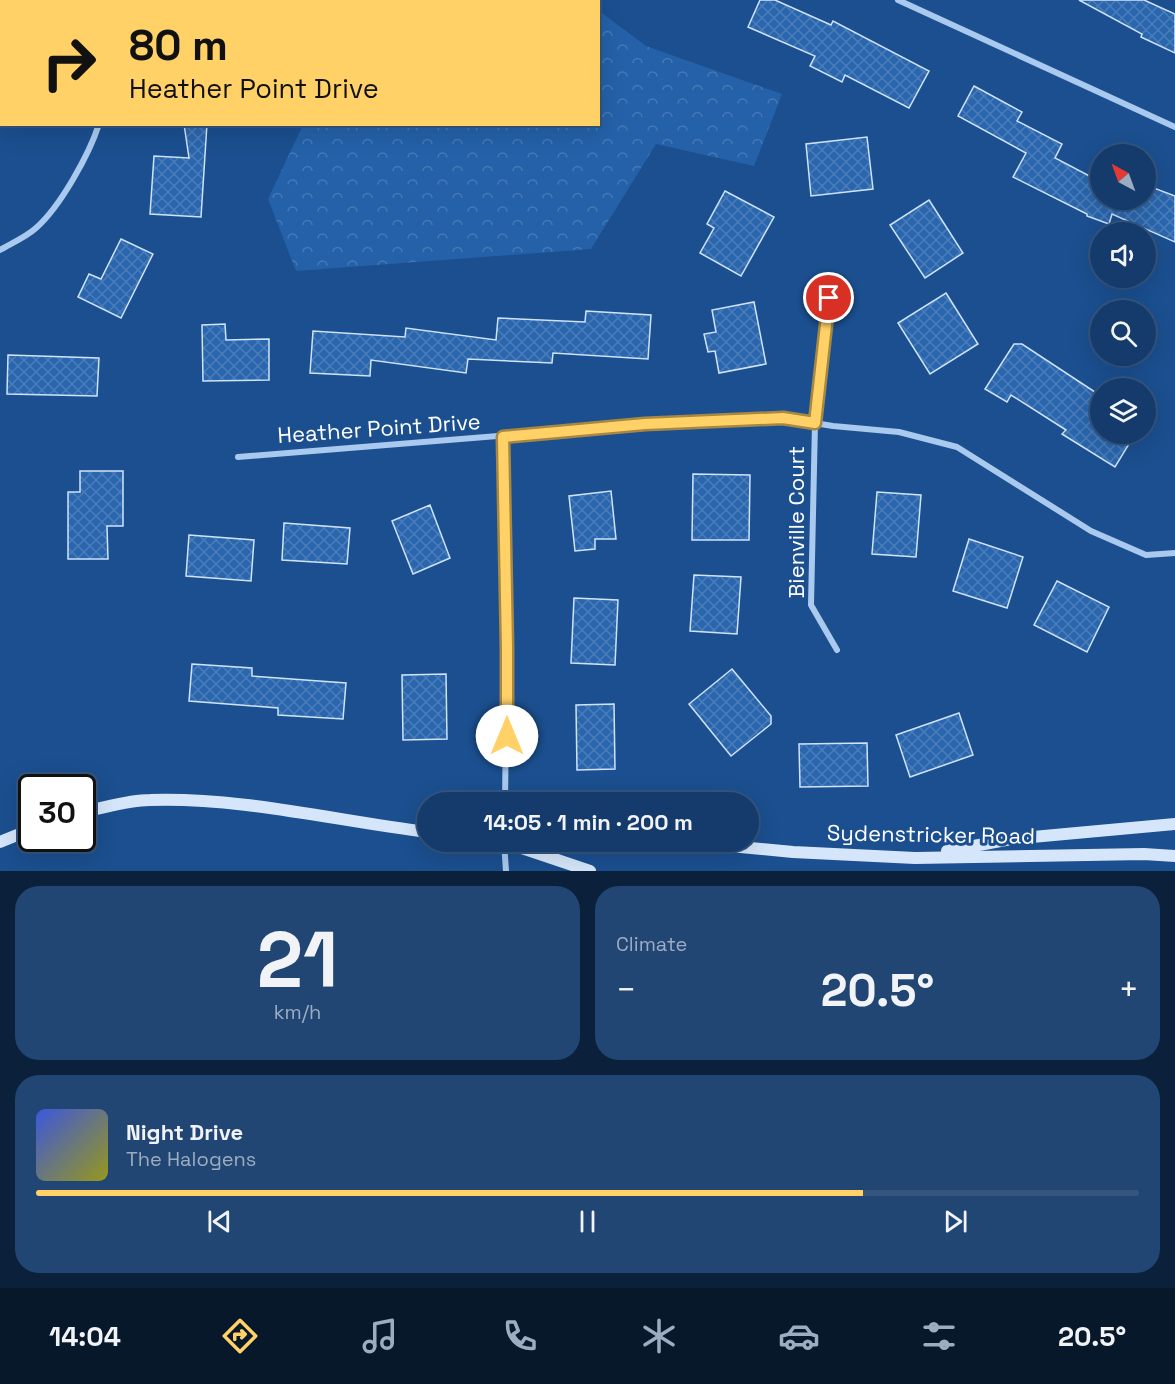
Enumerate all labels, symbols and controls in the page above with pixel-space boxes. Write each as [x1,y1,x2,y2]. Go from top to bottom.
text: 80 m [129,19,228,72]
icon: right [30,24,108,102]
text: Heather Point Drive [129,71,379,106]
north arrow [1090,144,1156,210]
map controls [1090,144,1156,444]
button: sound [1090,222,1156,288]
pin [803,272,854,323]
icon: arrive [812,281,845,314]
button: search [1090,300,1156,366]
button: layers [1090,378,1156,444]
street label: Heather Point Drive [277,407,481,449]
street label: Bienville Court [782,446,810,598]
position arrow [475,704,539,768]
speed limit sign: 30 [18,774,96,852]
text: 14:05 · 1 min · 200 m [483,808,693,836]
street label: Sydenstricker Road [827,818,1035,850]
text: 21 [257,910,338,1010]
text: Climate [616,931,687,957]
text: 20.5° [821,962,934,1019]
text: − [616,969,636,1011]
text: + [1119,969,1139,1011]
text: km/h [274,999,321,1025]
text: Night Drive [126,1118,243,1146]
text: The Halogens [126,1146,256,1172]
icon: previous [203,1205,236,1238]
icon: pause [571,1205,604,1238]
icon: next [939,1205,972,1238]
icon: directions [219,1315,261,1357]
icon: music [359,1315,401,1357]
icon: phone [499,1315,541,1357]
icon: climate [638,1315,680,1357]
icon: car [778,1315,820,1357]
icon: filters [918,1315,960,1357]
text: 14:04 [49,1319,121,1354]
text: 20.5° [1058,1319,1126,1354]

